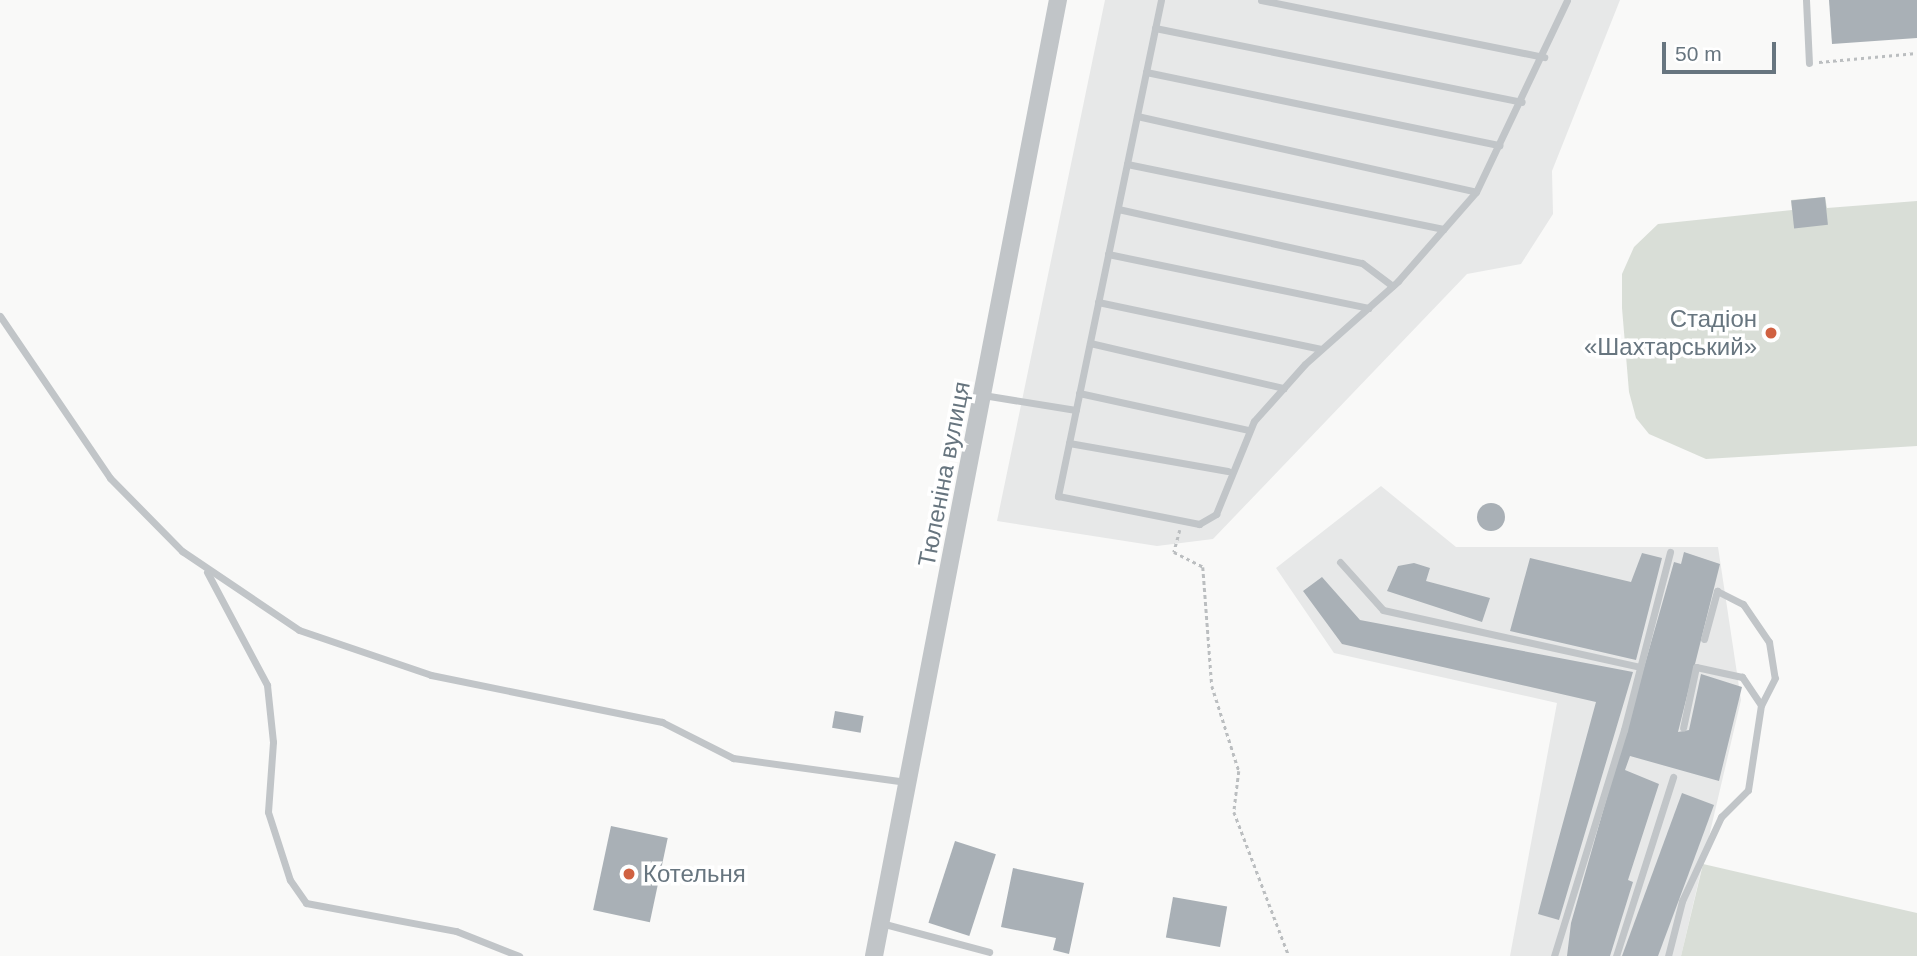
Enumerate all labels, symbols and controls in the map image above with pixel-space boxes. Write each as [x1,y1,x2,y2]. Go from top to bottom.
scale bar [1665,28,1779,72]
text: 50 m [1675,42,1722,65]
place label: Стадіон «Шахтарський» [1584,305,1757,361]
marker: Стадіон «Шахтарський» [1763,325,1779,341]
street label: Тюленіна вулиця [912,379,976,569]
place label: Котельня [643,860,746,888]
marker: Котельня [621,866,637,882]

